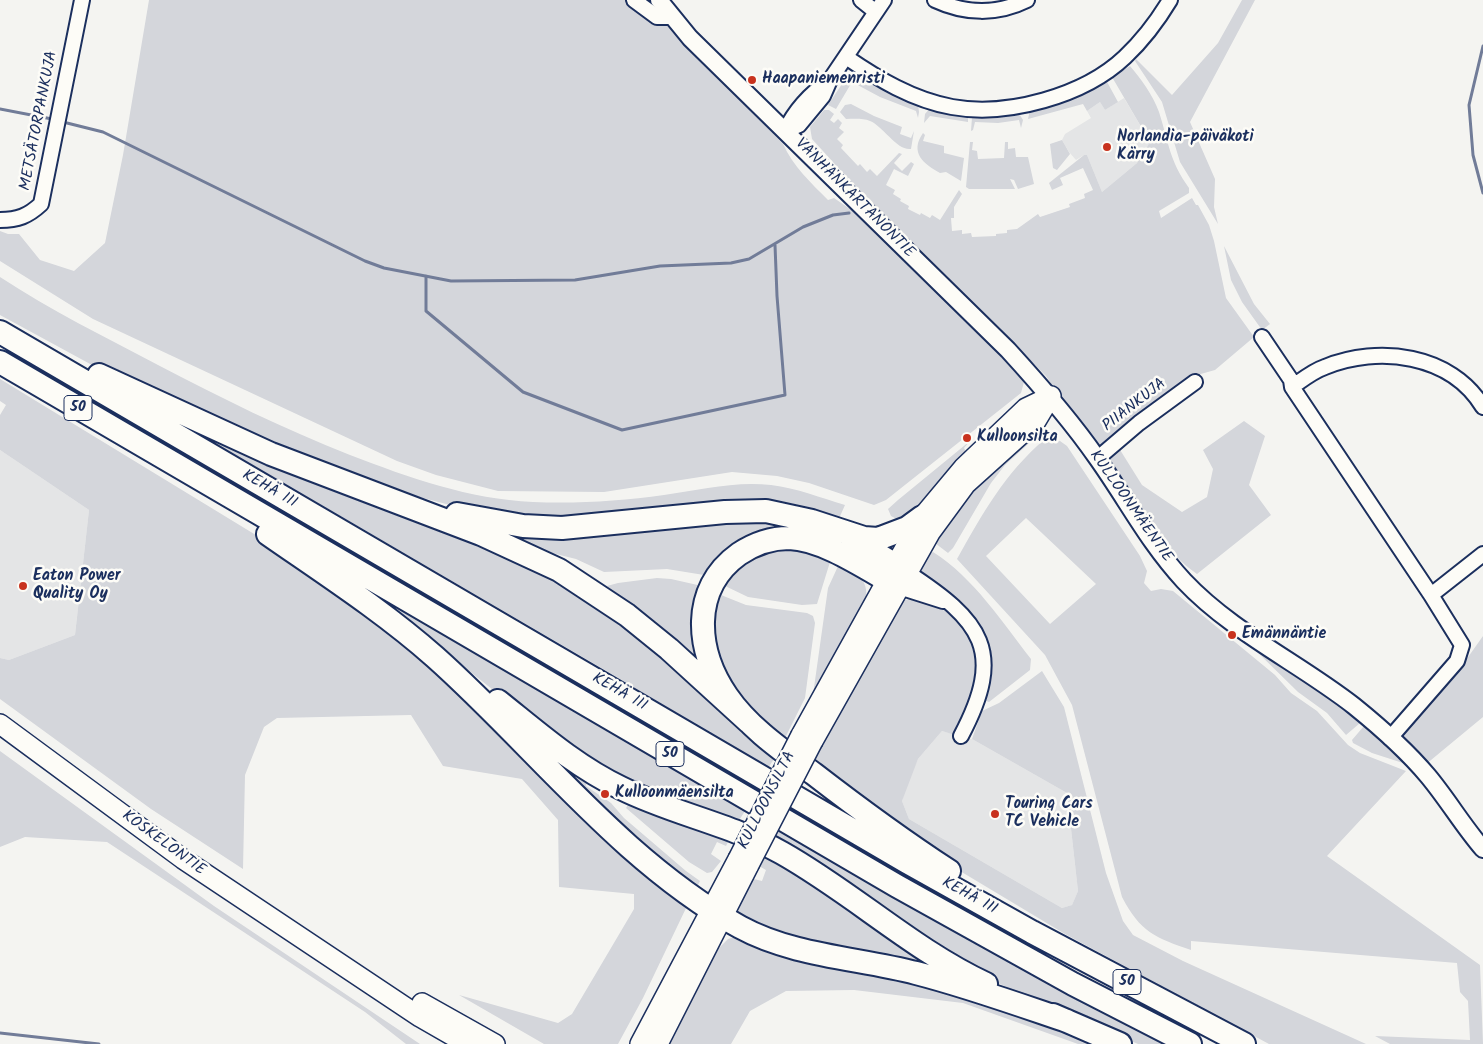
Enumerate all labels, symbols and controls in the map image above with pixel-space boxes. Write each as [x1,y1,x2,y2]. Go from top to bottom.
street label: METSÄTORPANKUJA [17,49,63,193]
place label: Haapaniemenristi [762,70,885,90]
marker: Haapaniemenristi [746,74,758,86]
place label: Norlandia-päiväkoti Kärry [1117,128,1254,166]
street label: VANHANKARTANONTIE [790,135,918,263]
marker: Norlandia-päiväkoti Kärry [1101,141,1113,153]
street label: PIIANKUJA [1099,375,1171,437]
road number: 50 [64,396,92,420]
place label: Kulloonsilta [977,428,1058,448]
marker: Kulloonsilta [961,432,973,444]
street label: KULLOONMÄENTIE [1084,447,1176,567]
street label: KEHÄ III [238,467,300,513]
place label: Eaton Power Quality Oy [33,567,121,605]
marker: Eaton Power Quality Oy [17,580,29,592]
place label: Emännäntie [1242,625,1326,645]
marker: Emännäntie [1226,629,1238,641]
street label: KEHÄ III [588,670,650,716]
road number: 50 [656,742,684,766]
street label: KULLOONSILTA [735,749,801,853]
place label: Kulloonmäensilta [615,784,734,804]
marker: Kulloonmäensilta [599,788,611,800]
place label: Touring Cars TC Vehicle [1005,795,1093,833]
street label: KOSKELONTIE [117,807,209,881]
marker: Touring Cars TC Vehicle [989,808,1001,820]
street label: KEHÄ III [938,874,1000,920]
road number: 50 [1113,970,1141,994]

